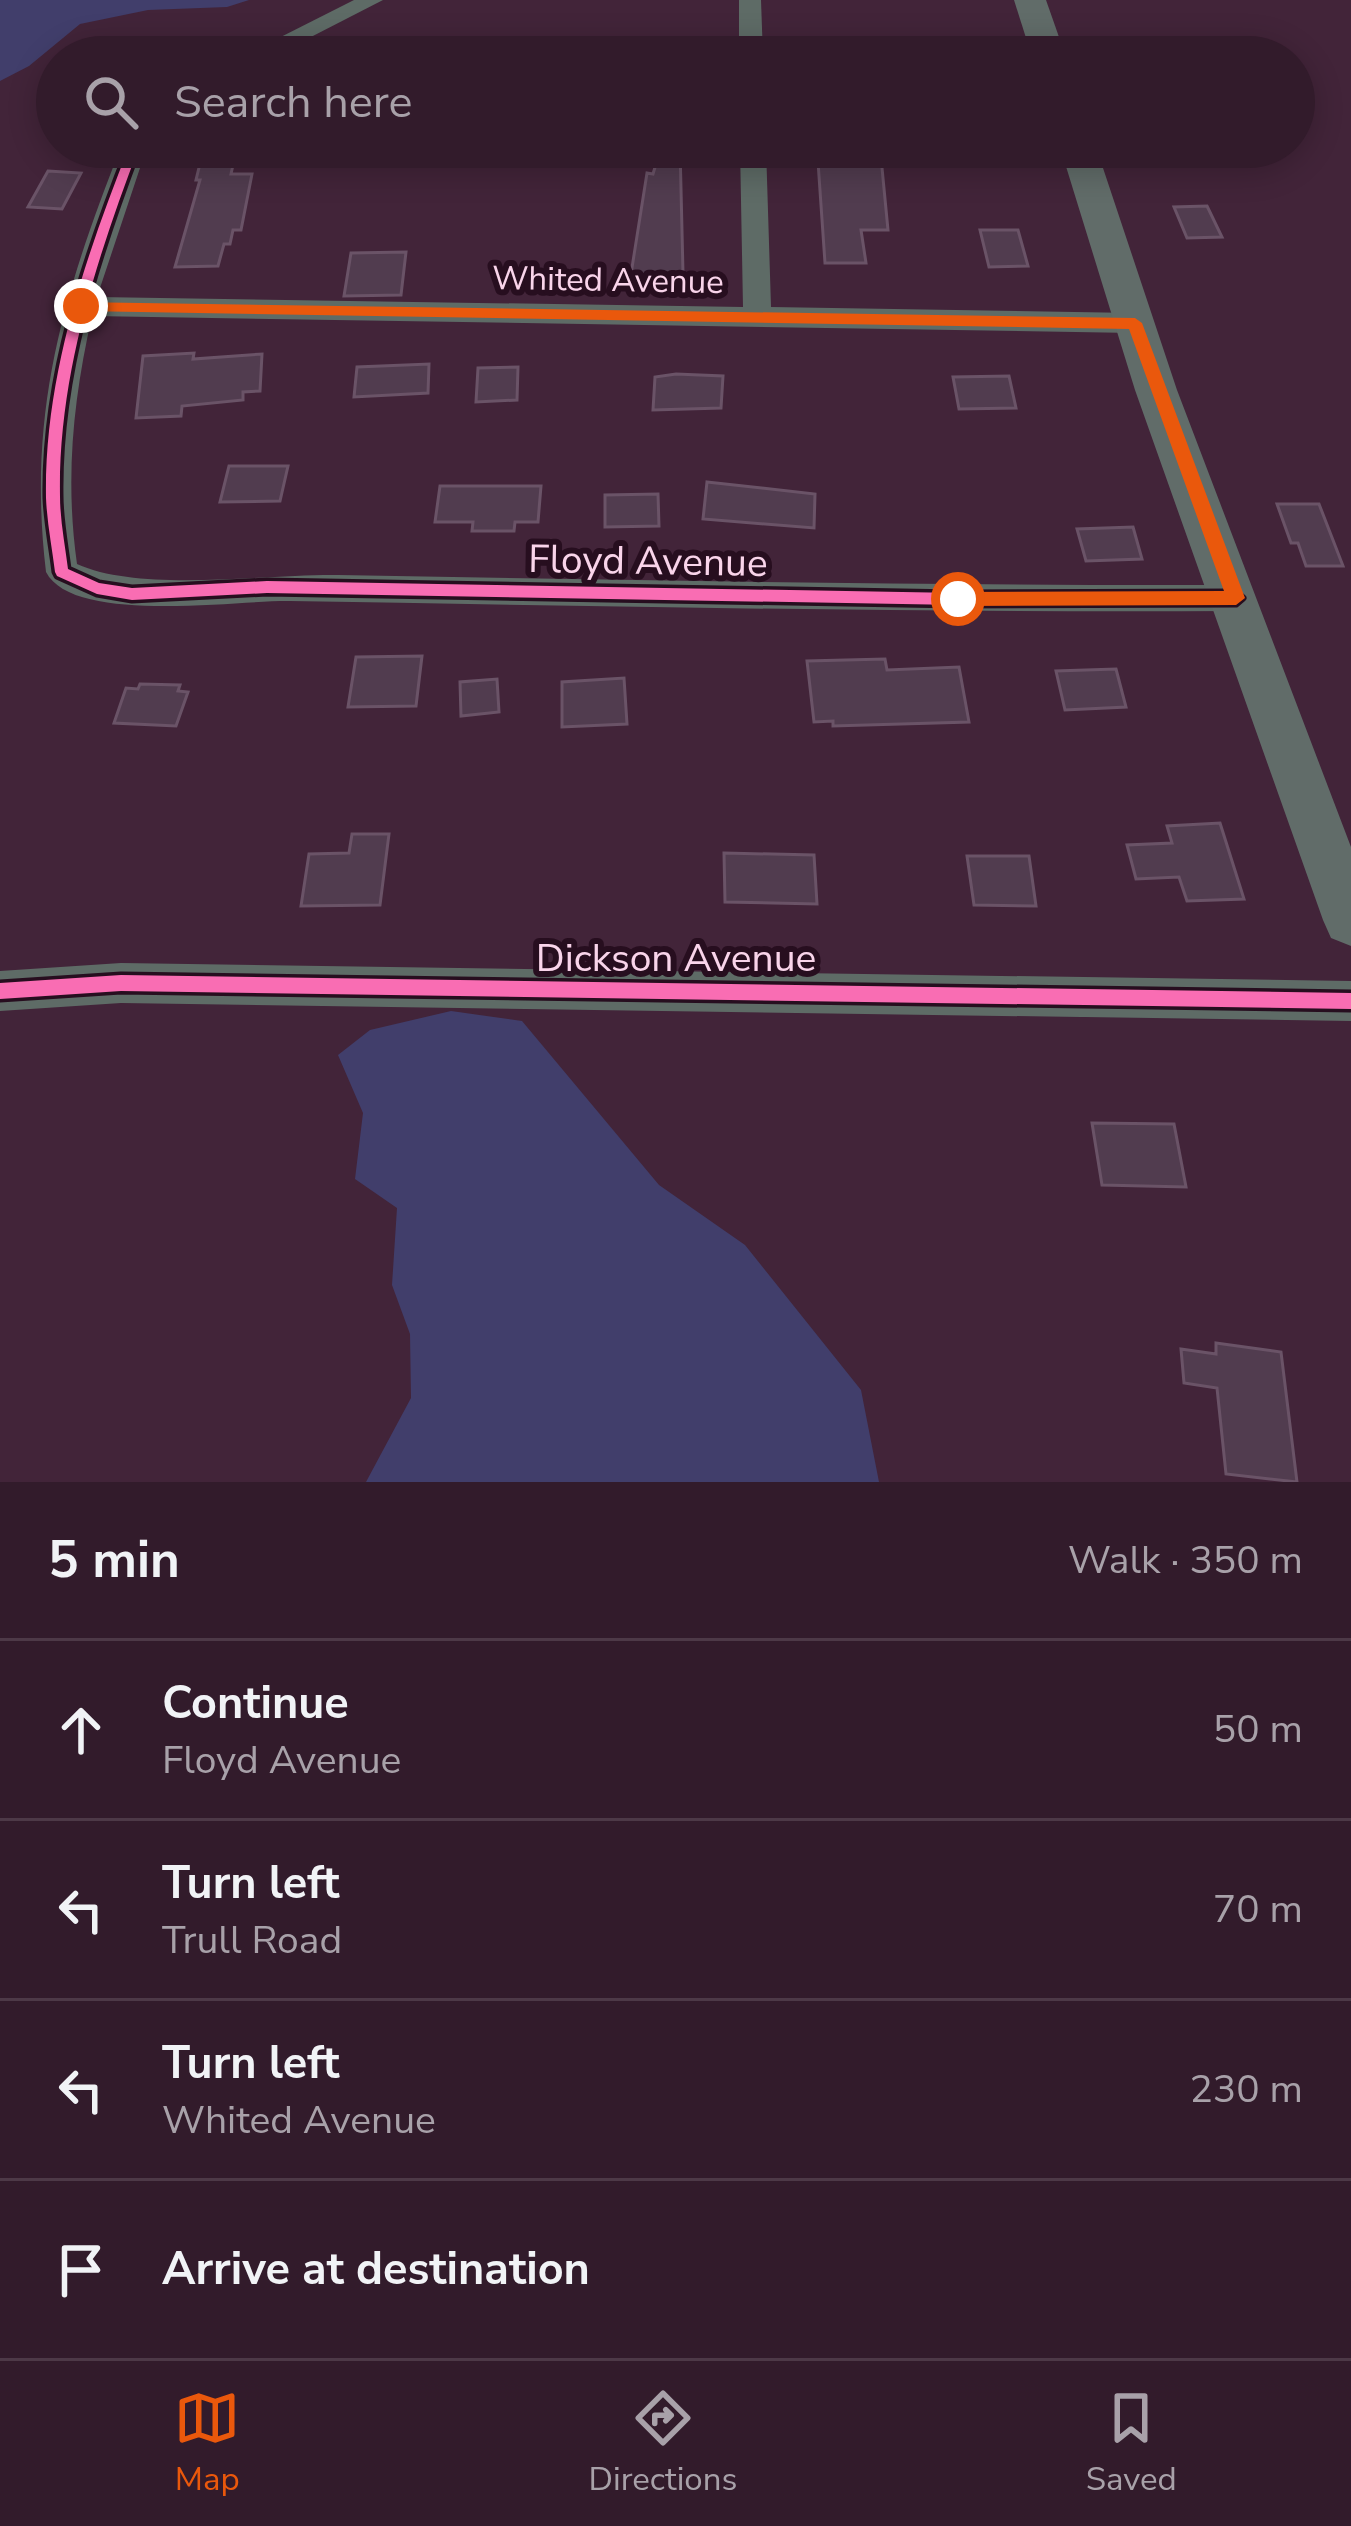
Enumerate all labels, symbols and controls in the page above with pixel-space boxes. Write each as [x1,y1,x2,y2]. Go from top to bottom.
search box [36,36,1315,168]
icon: search [78,69,144,135]
text: Search here [174,72,413,133]
street label: Whited Avenue [492,256,724,305]
route end [54,279,108,333]
street label: Floyd Avenue [528,533,768,590]
route start [931,572,985,626]
street label: Dickson Avenue [536,932,816,985]
text: 5 min [48,1525,180,1595]
text: Walk · 350 m [1068,1534,1303,1587]
text: Continue [162,1673,349,1734]
icon: ahead [48,1697,114,1763]
text: 50 m [1213,1703,1303,1756]
text: Floyd Avenue [162,1734,401,1787]
text: Turn left [162,1853,340,1914]
icon: left [48,1877,114,1943]
text: 70 m [1213,1883,1303,1936]
text: Trull Road [162,1914,342,1967]
text: Turn left [162,2033,340,2094]
icon: left [48,2057,114,2123]
text: 230 m [1189,2063,1303,2116]
text: Whited Avenue [162,2094,436,2147]
icon: arrive [48,2237,114,2303]
text: Arrive at destination [162,2239,590,2300]
tab: Map [174,2385,240,2502]
tab: Directions [589,2385,737,2502]
tab: Saved [1086,2385,1177,2502]

